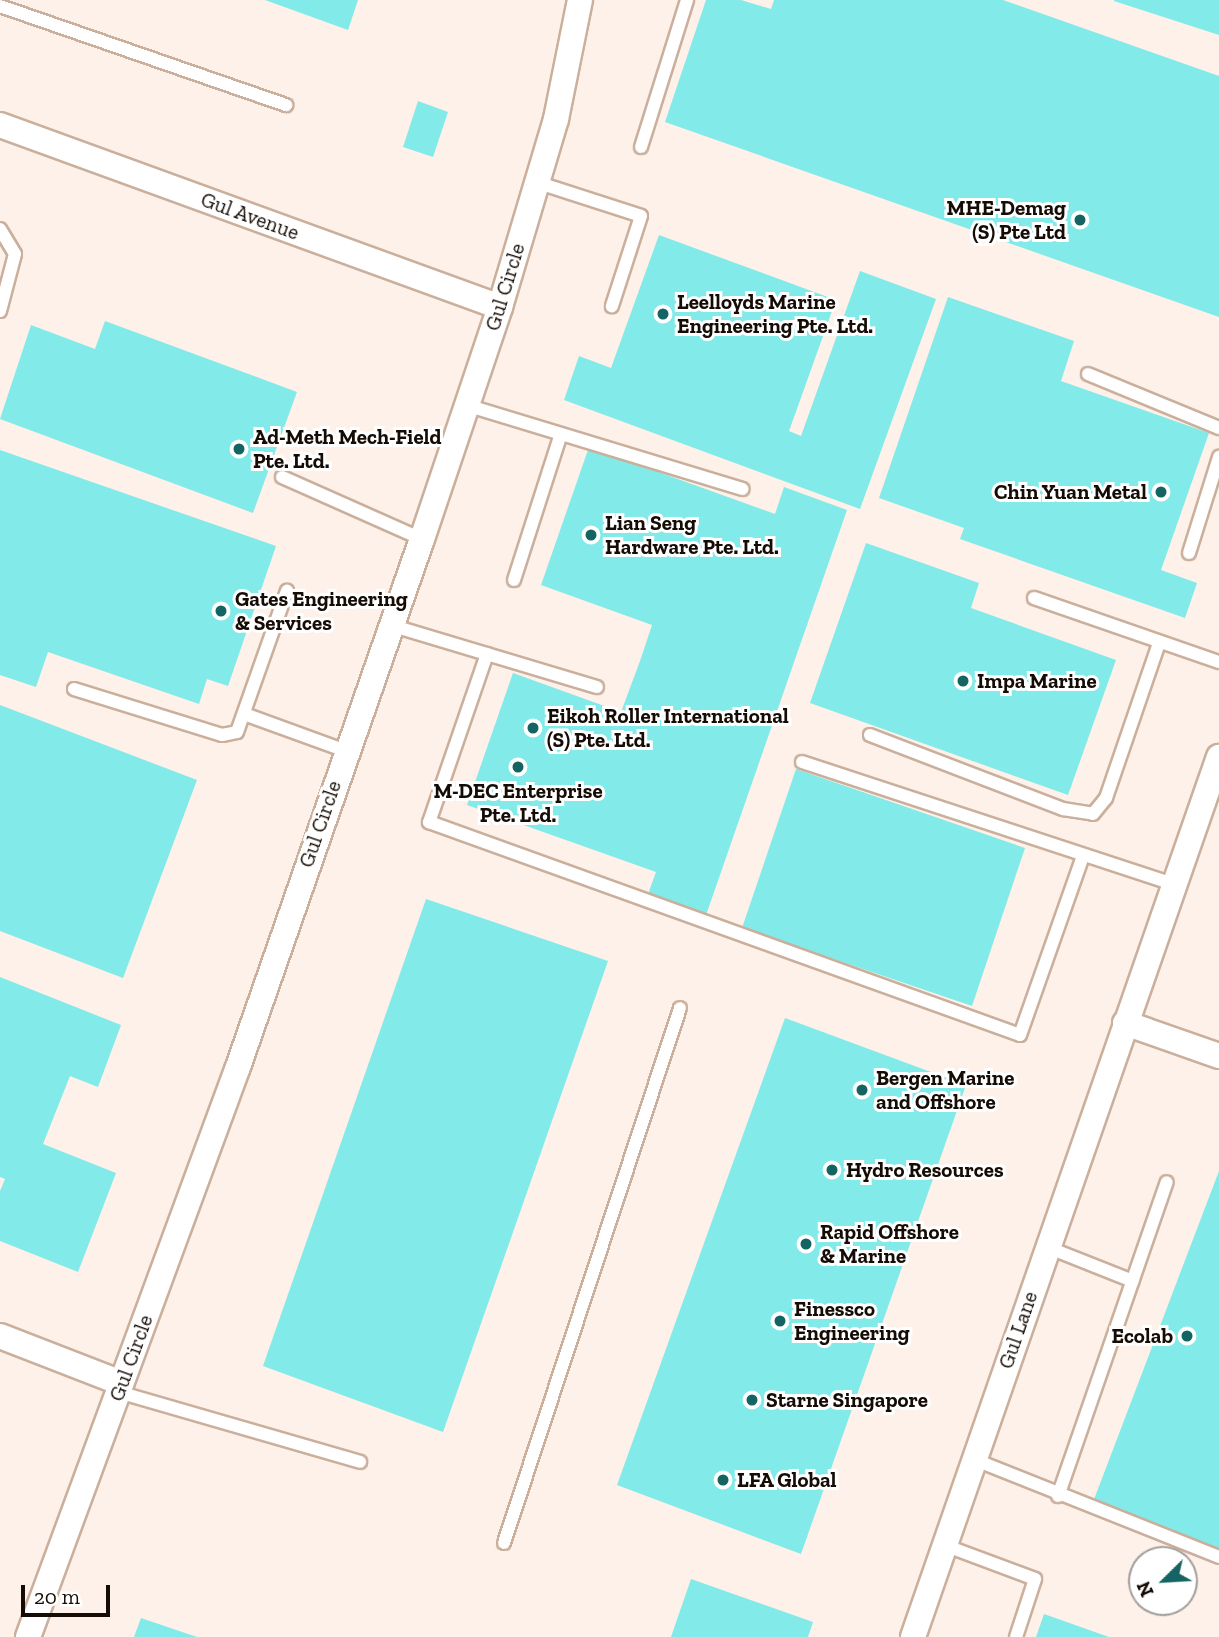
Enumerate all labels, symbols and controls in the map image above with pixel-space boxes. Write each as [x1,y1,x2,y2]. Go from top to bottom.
street label: Gul Avenue [197,187,303,245]
place label: MHE-Demag (S) Pte Ltd [947,195,1066,245]
marker: MHE-Demag (S) Pte Ltd [1072,212,1088,228]
street label: Gul Circle [480,240,530,334]
place label: Leelloyds Marine Engineering Pte. Ltd. [677,289,873,339]
marker: Leelloyds Marine Engineering Pte. Ltd. [655,306,671,322]
place label: Ad-Meth Mech-Field Pte. Ltd. [253,424,441,474]
marker: Ad-Meth Mech-Field Pte. Ltd. [231,441,247,457]
place label: Chin Yuan Metal [993,479,1147,505]
marker: Chin Yuan Metal [1153,484,1169,500]
place label: Lian Seng Hardware Pte. Ltd. [605,510,779,560]
marker: Lian Seng Hardware Pte. Ltd. [583,527,599,543]
place label: Gates Engineering & Services [235,586,408,636]
marker: Gates Engineering & Services [213,603,229,619]
place label: Impa Marine [977,668,1097,694]
marker: Impa Marine [955,673,971,689]
place label: Eikoh Roller International (S) Pte. Ltd. [547,703,789,753]
marker: Eikoh Roller International (S) Pte. Ltd. [525,720,541,736]
marker: M-DEC Enterprise Pte. Ltd. [510,759,526,775]
street label: Gul Circle [293,777,347,871]
place label: M-DEC Enterprise Pte. Ltd. [433,778,603,828]
place label: Bergen Marine and Offshore [876,1065,1014,1115]
marker: Bergen Marine and Offshore [854,1082,870,1098]
place label: Hydro Resources [846,1157,1004,1183]
marker: Hydro Resources [824,1162,840,1178]
place label: Rapid Offshore & Marine [820,1219,959,1269]
marker: Rapid Offshore & Marine [798,1236,814,1252]
street label: Gul Lane [993,1288,1043,1372]
place label: Finessco Engineering [794,1296,910,1346]
street label: Gul Circle [104,1311,158,1405]
marker: Finessco Engineering [772,1313,788,1329]
place label: Ecolab [1111,1323,1173,1349]
marker: Ecolab [1179,1328,1195,1344]
place label: Starne Singapore [766,1387,928,1413]
marker: Starne Singapore [744,1392,760,1408]
place label: LFA Global [737,1467,837,1493]
marker: LFA Global [715,1472,731,1488]
north arrow [1128,1546,1198,1616]
scale bar [24,1570,114,1614]
text: N [1132,1578,1159,1600]
text: 20 m [34,1584,80,1609]

